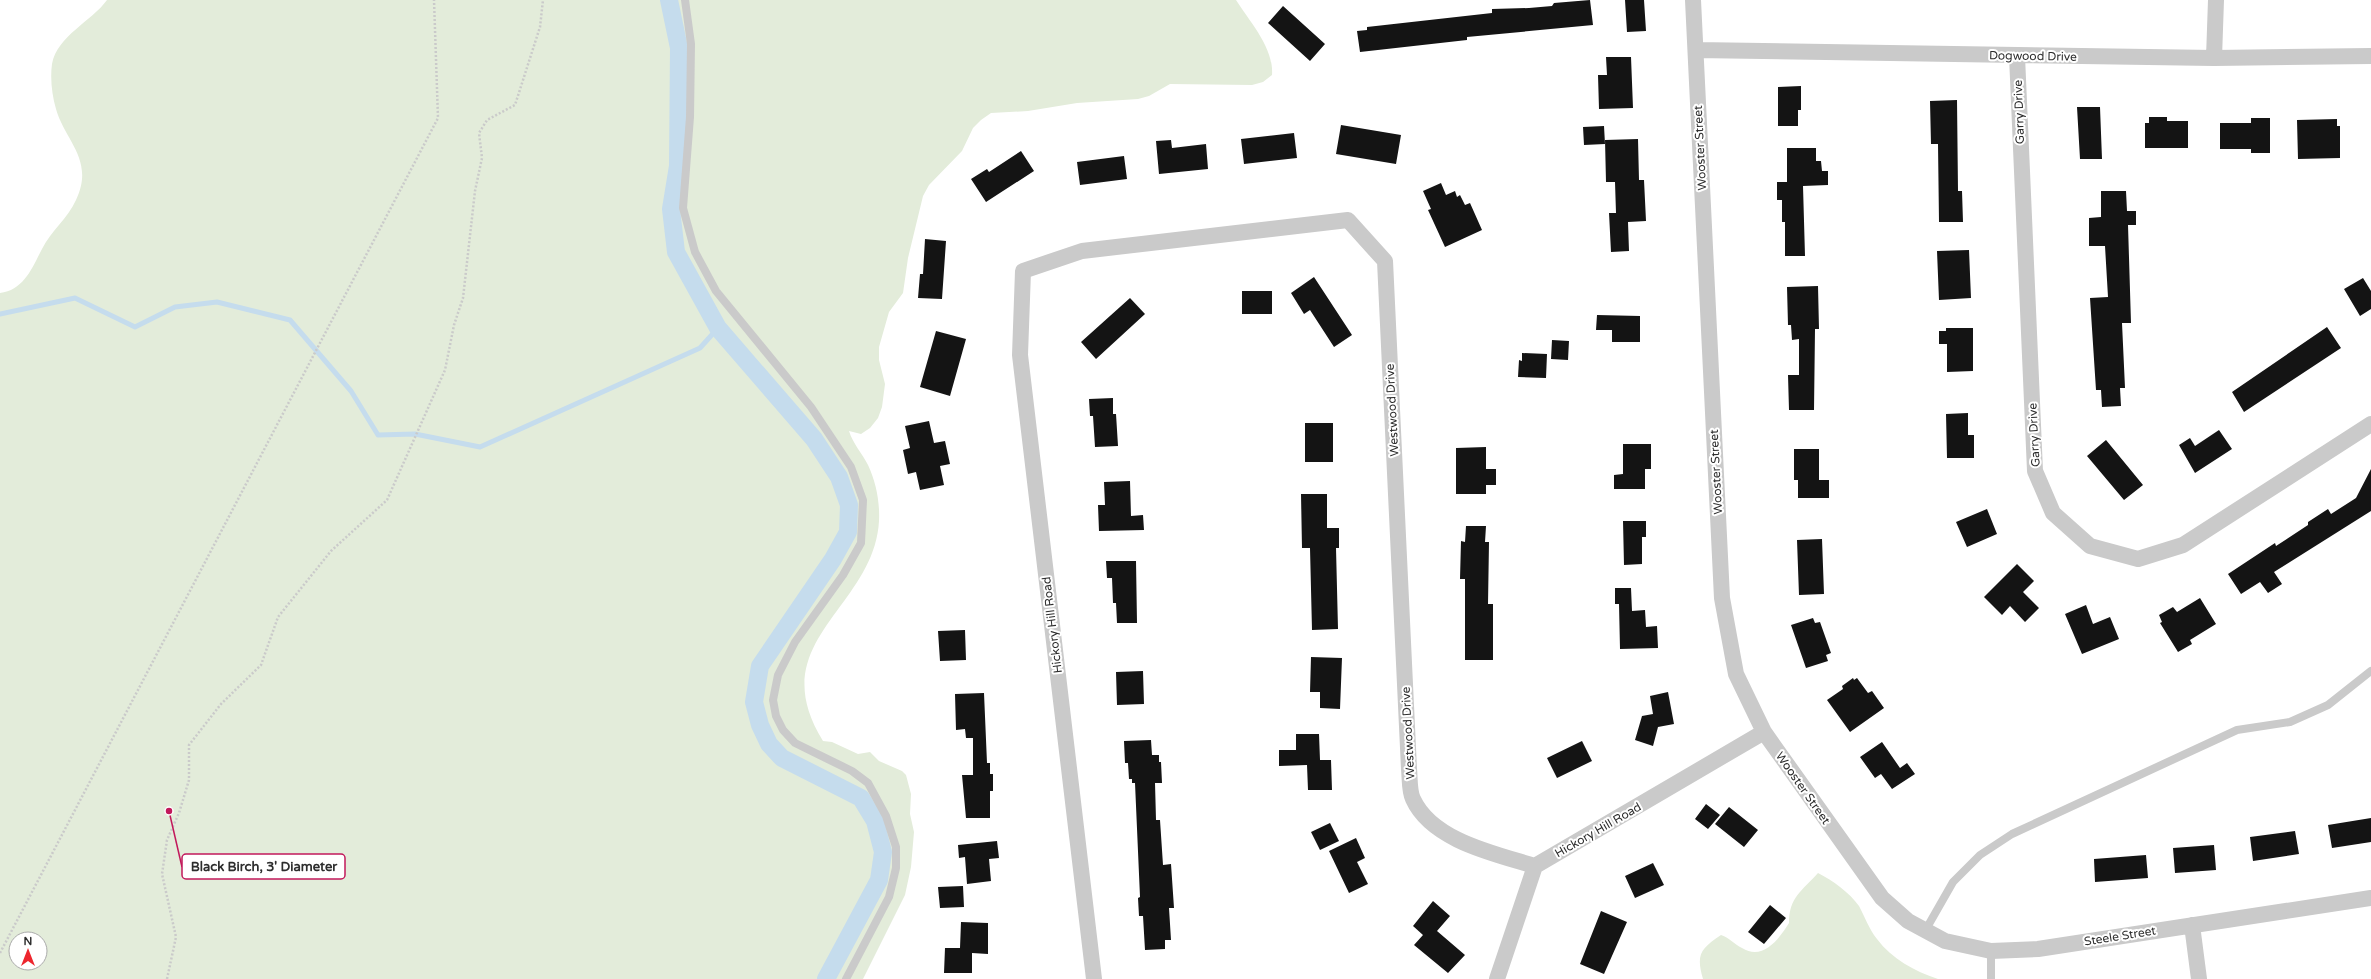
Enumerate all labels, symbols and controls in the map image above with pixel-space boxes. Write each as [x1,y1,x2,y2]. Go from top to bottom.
street label: Dogwood Drive [1989,48,2077,64]
street label: Garry Drive [2011,79,2027,144]
street label: Wooster Street [1691,105,1709,191]
street label: Westwood Drive [1383,363,1401,457]
street label: Garry Drive [2025,402,2043,467]
street label: Wooster Street [1707,429,1725,515]
street label: Hickory Hill Road [1039,576,1065,674]
street label: Westwood Drive [1399,686,1417,780]
street label: Wooster Street [1773,749,1833,827]
street label: Hickory Hill Road [1552,800,1644,860]
callout: Black Birch, 3' Diameter [182,854,345,879]
text: Black Birch, 3' Diameter [191,859,338,875]
street label: Steele Street [2083,923,2157,949]
north arrow [8,931,48,971]
text: N [24,935,32,948]

